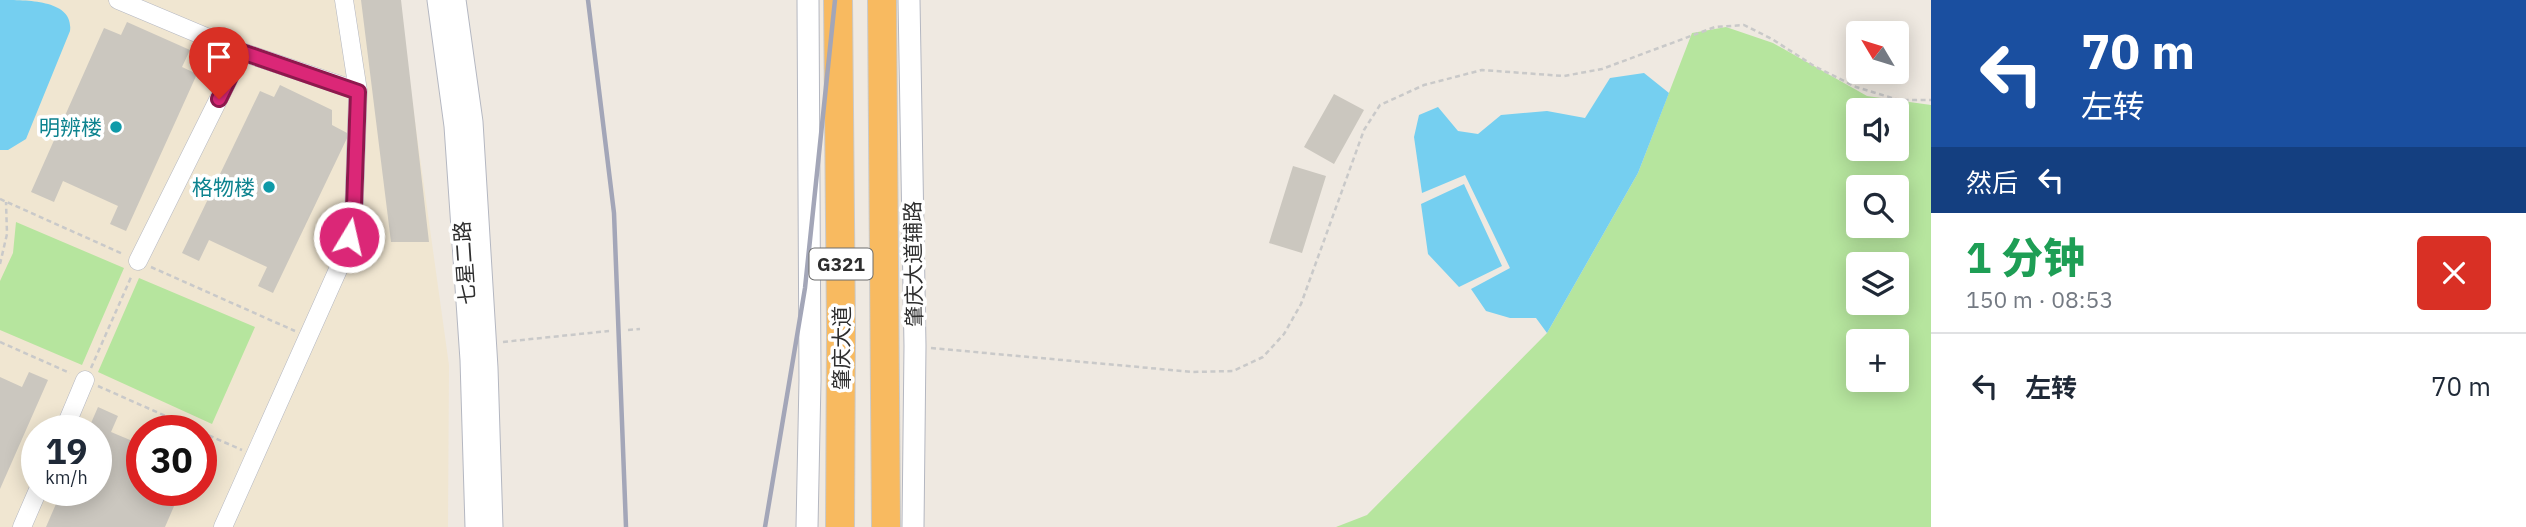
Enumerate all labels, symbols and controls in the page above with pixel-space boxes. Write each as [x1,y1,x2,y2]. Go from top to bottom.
text: 70 m [2081,19,2195,82]
north arrow [1846,21,1909,84]
map controls [1846,21,1909,392]
pin [189,27,249,99]
icon: left [1966,28,2057,119]
icon: arrive [200,38,238,76]
text: 左转 [2081,85,2145,127]
button: sound [1846,98,1909,161]
place label: 明辨楼 [39,113,102,141]
marker: 明辨楼 [108,119,124,135]
icon: left [2032,161,2070,199]
text: 然后 [1966,165,2018,199]
place label: 格物楼 [192,173,255,201]
button: search [1846,175,1909,238]
marker: 格物楼 [261,179,277,195]
position arrow [312,200,386,274]
street label: 肇庆大道辅路 [898,201,928,327]
street label: 七星二路 [447,220,481,306]
text: 1 分钟 [1966,230,2085,285]
button: close [2417,236,2491,310]
road number: G321 [810,248,872,280]
button: layers [1846,252,1909,315]
text: 150 m · 08:53 [1966,284,2113,314]
street label: 肇庆大道 [827,306,855,390]
button: + [1846,329,1909,392]
icon: left [1966,367,2004,405]
text: 70 m [2431,369,2491,403]
text: 左转 [2025,370,2077,404]
speed limit sign: 30 [126,415,217,506]
text: 19 [45,428,88,474]
text: km/h [45,466,88,489]

